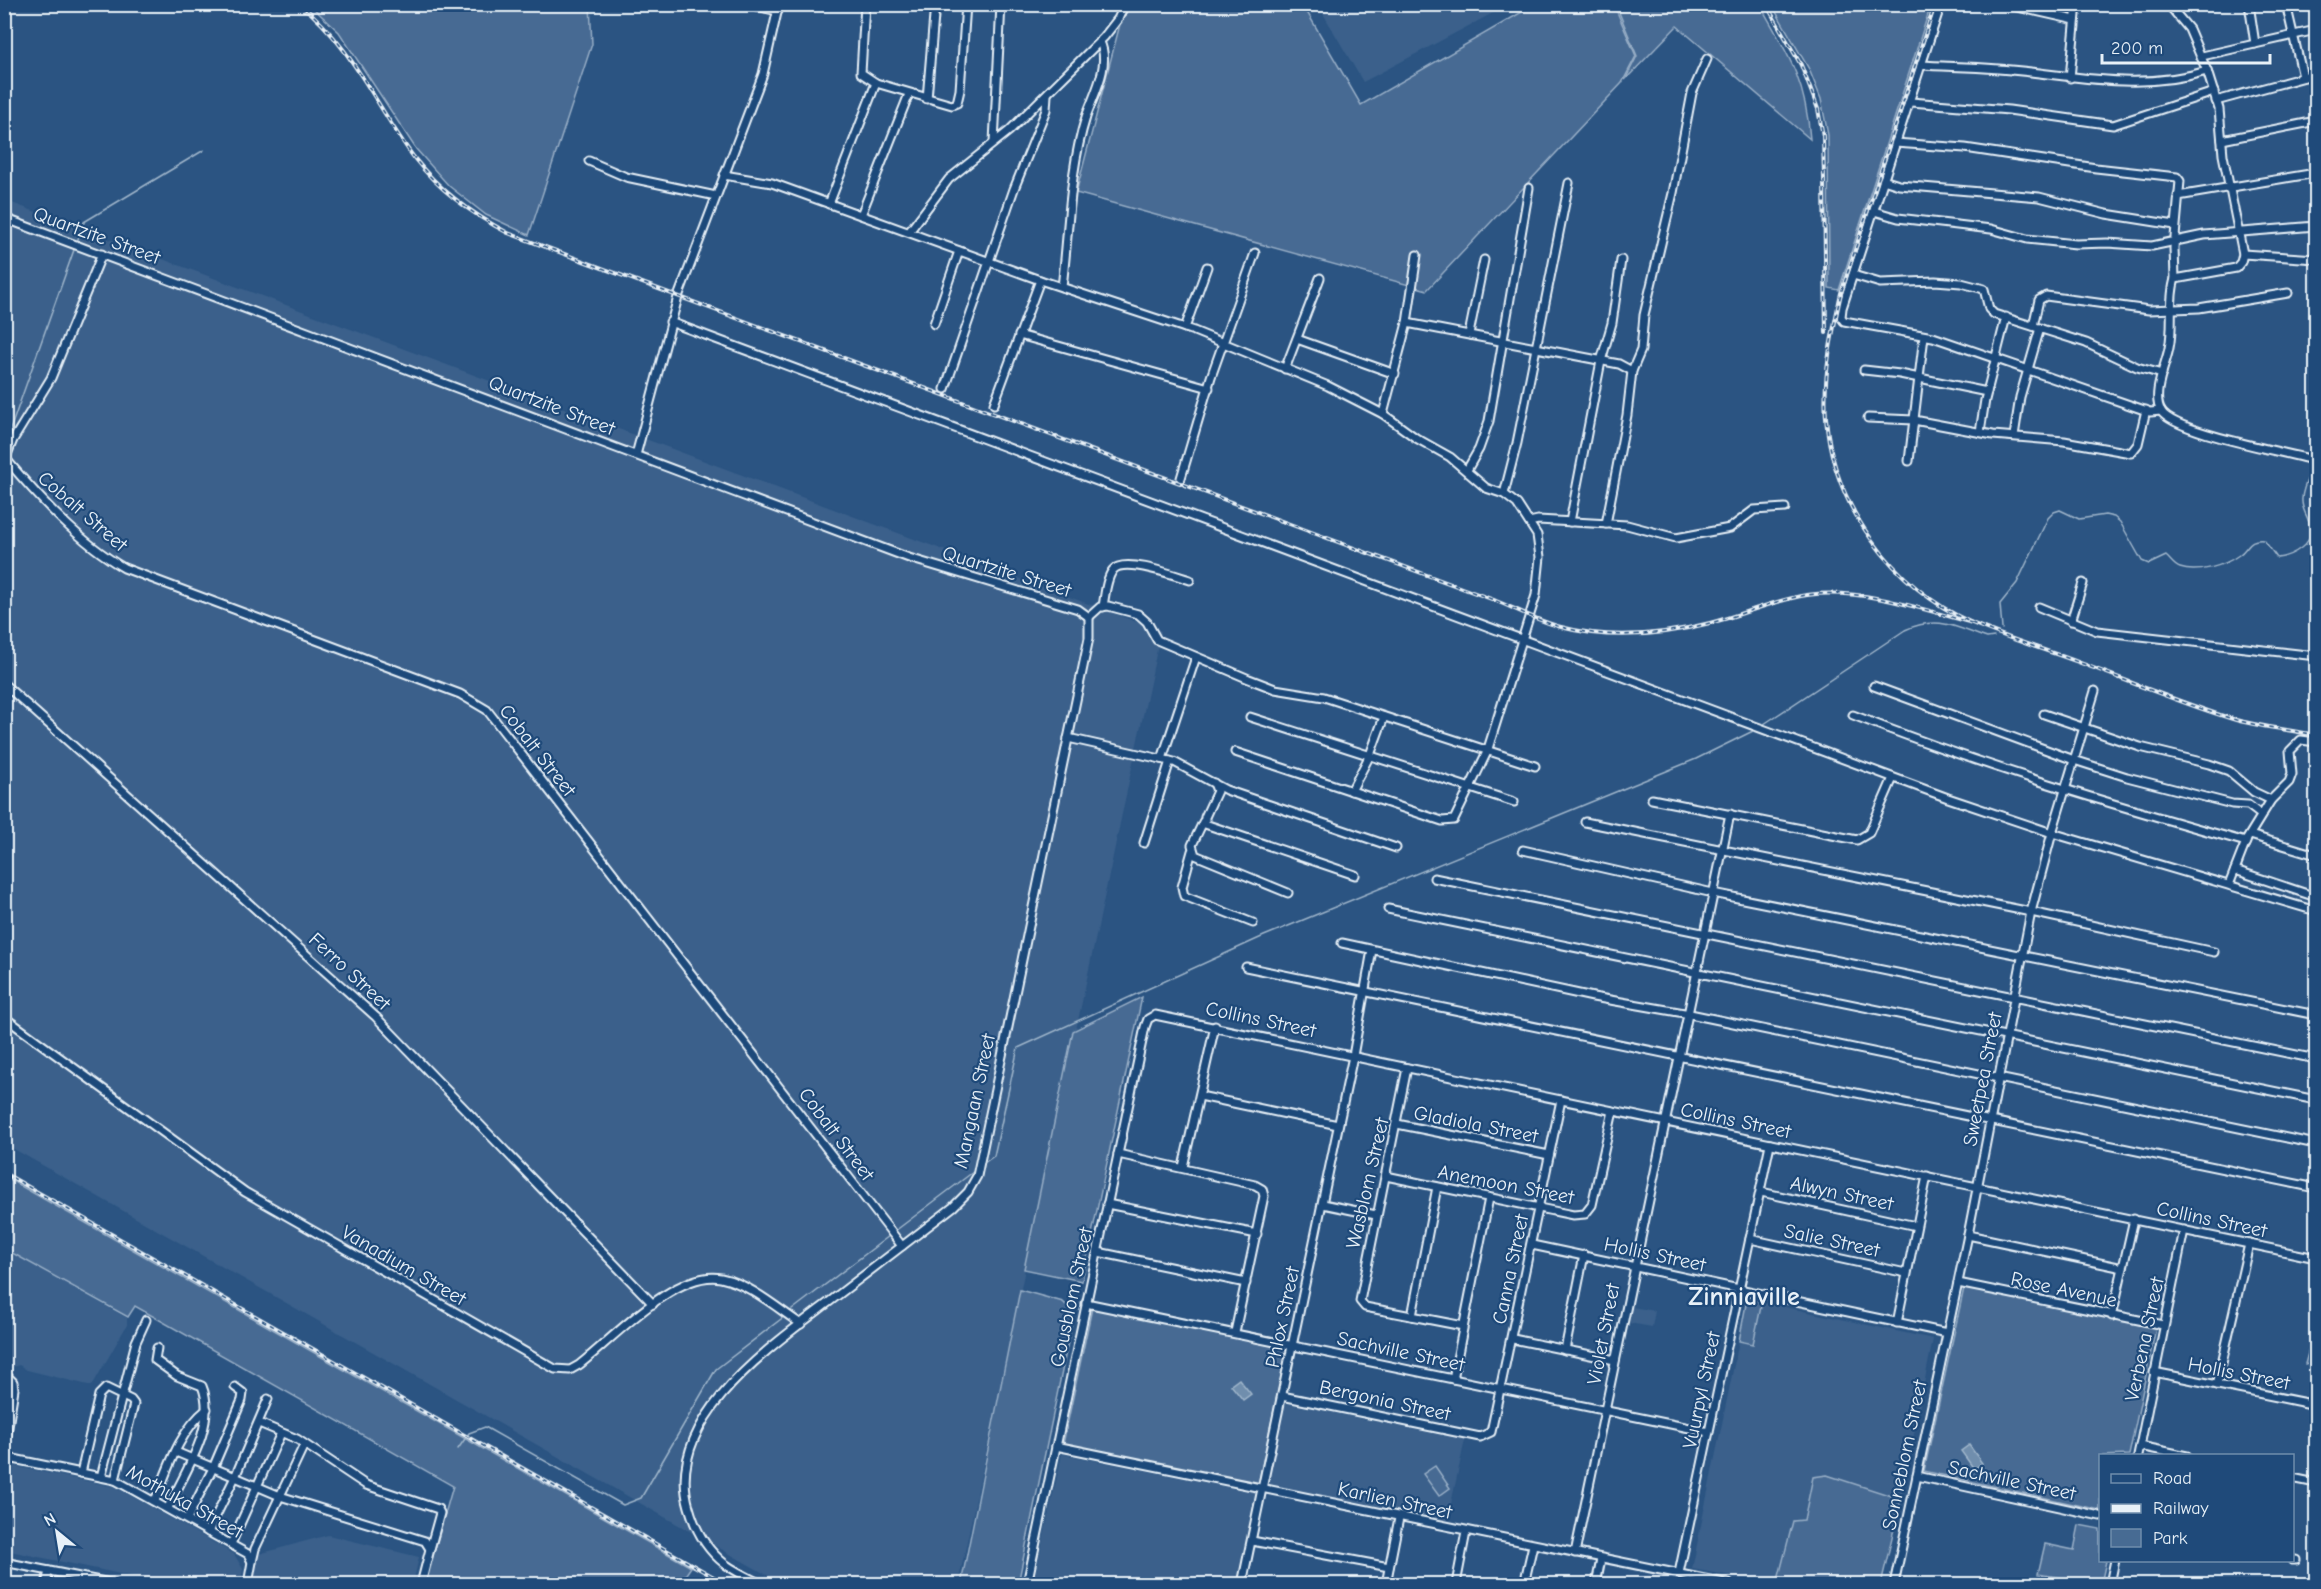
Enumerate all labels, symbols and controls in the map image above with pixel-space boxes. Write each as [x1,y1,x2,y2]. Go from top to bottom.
scale bar [2102,27,2270,65]
text: 200 m [2111,38,2163,59]
street label: Quartzite Street [30,202,165,270]
street label: Quartzite Street [485,371,619,441]
street label: Cobalt Street [33,466,133,557]
street label: Quartzite Street [940,541,1075,602]
street label: Cobalt Street [494,700,582,802]
street label: Ferro Street [304,928,396,1016]
street label: Collins Street [1204,997,1319,1043]
street label: Sweetpea Street [1958,1009,2007,1148]
street label: Mangaan Street [949,1030,1000,1171]
street label: Cobalt Street [794,1083,880,1186]
street label: Collins Street [1679,1098,1794,1144]
street label: Gladiola Street [1412,1101,1541,1148]
street label: Wasblom Street [1341,1114,1394,1251]
street label: Anemoon Street [1436,1160,1577,1209]
street label: Alwyn Street [1788,1171,1897,1216]
street label: Collins Street [2155,1197,2270,1243]
street label: Canna Street [1488,1211,1534,1326]
street label: Salie Street [1782,1219,1883,1262]
street label: Vanadium Street [337,1220,471,1311]
street label: Gousblom Street [1045,1224,1098,1369]
street label: Hollis Street [1602,1232,1709,1277]
street label: Phlox Street [1261,1263,1305,1370]
street label: Rose Avenue [2009,1267,2119,1312]
street label: Verbena Street [2120,1274,2169,1403]
street label: Violet Street [1582,1280,1625,1387]
district label: Zinniaville [1688,1282,1800,1312]
street label: Sachville Street [1335,1327,1468,1377]
street label: Vuurpyl Street [1678,1328,1725,1451]
street label: Hollis Street [2186,1352,2293,1395]
street label: Bergonia Street [1317,1375,1454,1426]
street label: Sonneblom Street [1877,1377,1932,1532]
legend [2099,1454,2294,1562]
street label: Sachville Street [1946,1456,2079,1506]
street label: Mothuka Street [122,1460,248,1544]
text: Road [2153,1468,2192,1489]
street label: Karlien Street [1336,1477,1455,1524]
text: Railway [2153,1498,2210,1519]
north arrow [27,1502,87,1562]
text: N [41,1509,59,1530]
text: Park [2153,1528,2188,1549]

